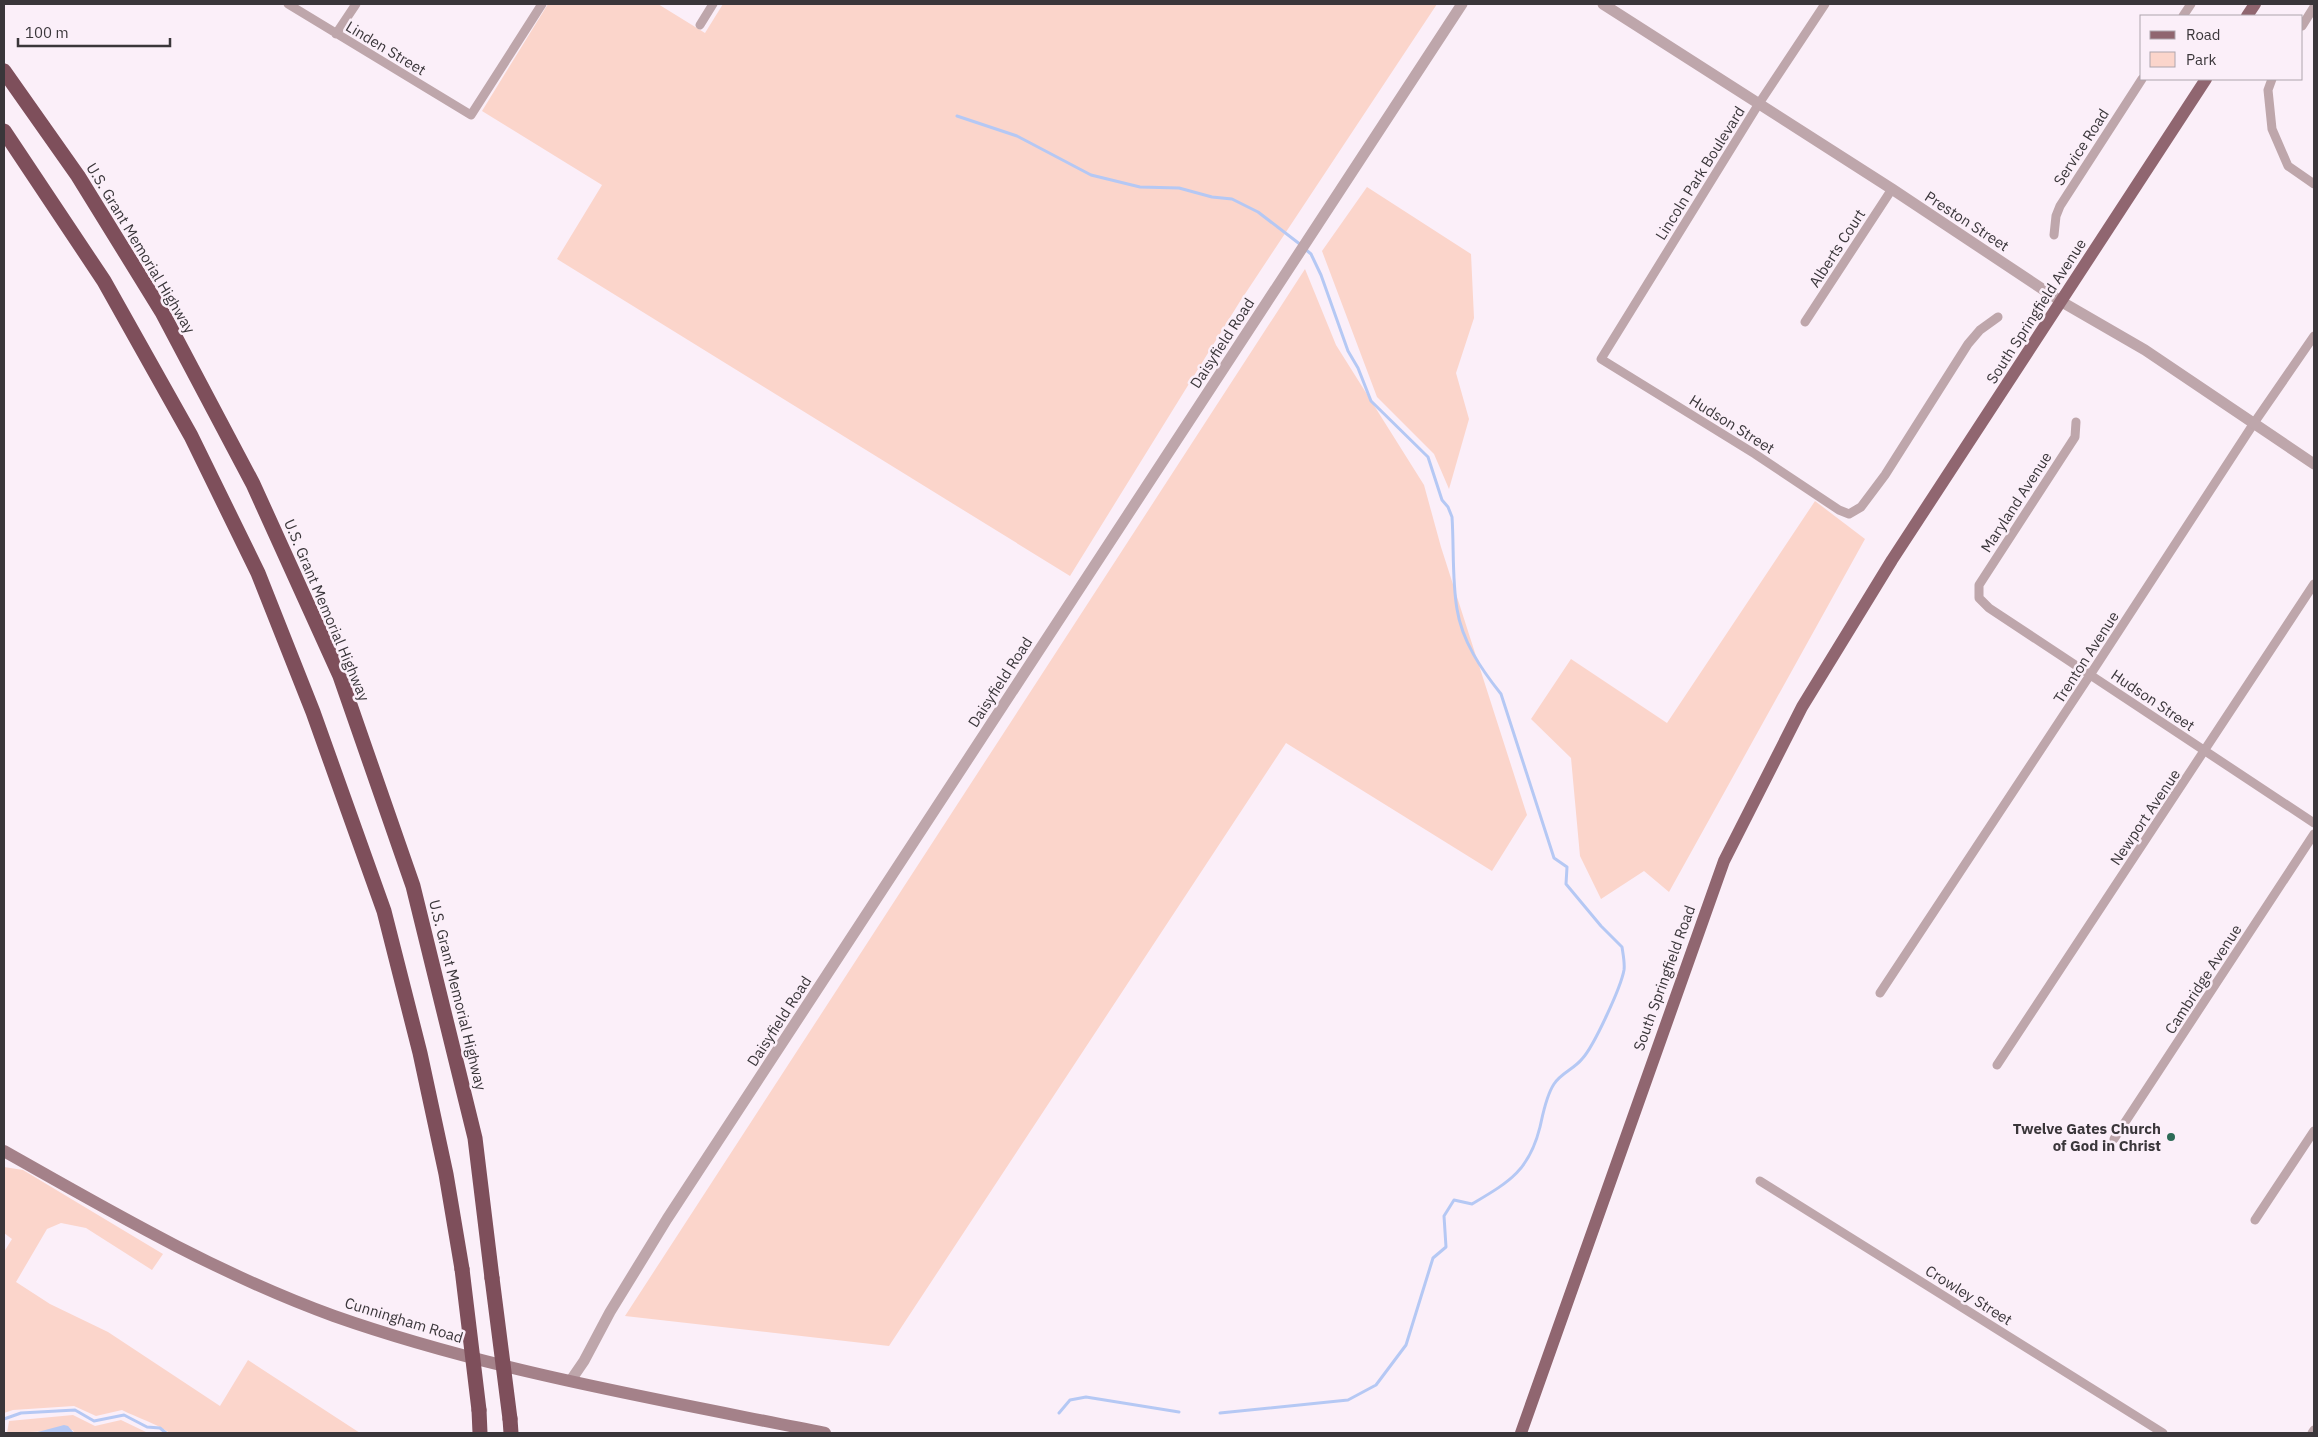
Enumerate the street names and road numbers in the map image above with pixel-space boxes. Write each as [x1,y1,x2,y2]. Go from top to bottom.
street label: Linden Street [343,17,429,79]
street label: Lincoln Park Boulevard [1651,103,1749,243]
street label: Service Road [2049,105,2113,189]
street label: U.S. Grant Memorial Highway [82,159,200,337]
street label: Preston Street [1921,187,2013,255]
street label: Alberts Court [1805,205,1869,291]
street label: South Springfield Avenue [1982,235,2090,387]
street label: Daisyfield Road [1186,294,1258,392]
street label: Hudson Street [1686,390,1778,458]
street label: Maryland Avenue [1976,448,2056,556]
street label: U.S. Grant Memorial Highway [280,516,374,704]
street label: Trenton Avenue [2049,607,2123,707]
street label: Daisyfield Road [964,633,1036,731]
street label: Hudson Street [2108,665,2198,735]
street label: Newport Avenue [2106,765,2184,869]
street label: U.S. Grant Memorial Highway [425,898,491,1093]
street label: South Springfield Road [1629,903,1699,1053]
street label: Cambridge Avenue [2161,921,2245,1037]
street label: Daisyfield Road [743,972,815,1070]
street label: Crowley Street [1922,1261,2016,1329]
street label: Cunningham Road [343,1293,465,1347]

